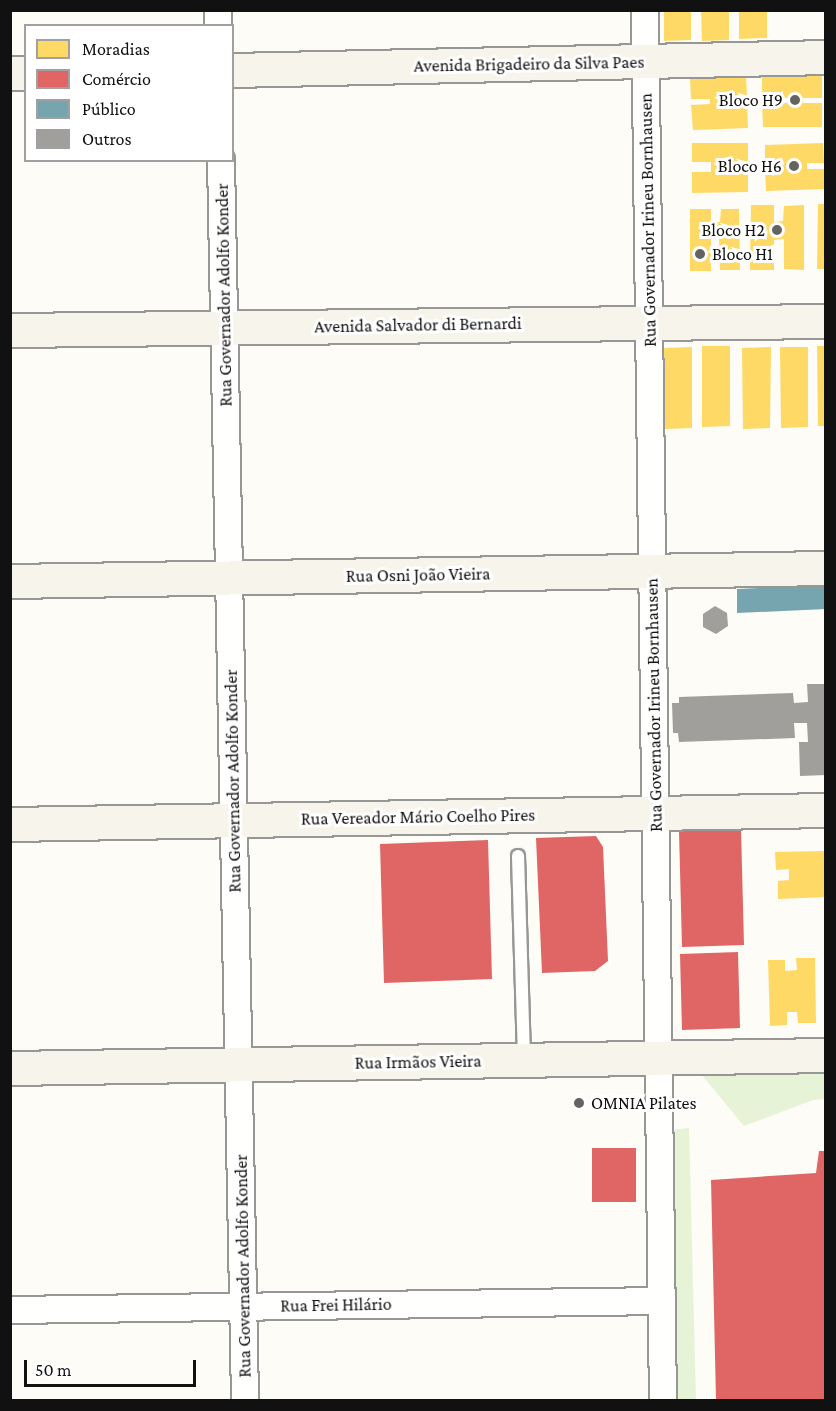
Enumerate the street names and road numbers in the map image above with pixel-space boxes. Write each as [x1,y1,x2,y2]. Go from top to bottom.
street label: Avenida Brigadeiro da Silva Paes [413,51,645,77]
street label: Rua Governador Irineu Bornhausen [635,93,661,347]
street label: Rua Governador Adolfo Konder [211,183,237,407]
street label: Avenida Salvador di Bernardi [314,312,522,338]
street label: Rua Osni João Vieira [346,563,490,587]
street label: Rua Governador Irineu Bornhausen [641,578,667,832]
street label: Rua Governador Adolfo Konder [220,669,246,893]
street label: Rua Vereador Mário Coelho Pires [301,804,535,830]
street label: Rua Irmãos Vieira [354,1050,482,1074]
street label: Rua Governador Adolfo Konder [230,1154,256,1378]
street label: Rua Frei Hilário [280,1293,392,1317]

